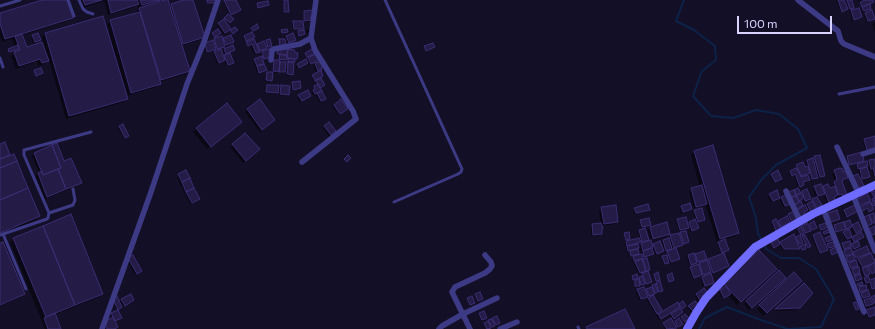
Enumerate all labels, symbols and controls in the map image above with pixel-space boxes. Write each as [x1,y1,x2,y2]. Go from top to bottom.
scale bar [739,8,834,34]
text: 100 m [744,16,778,30]

